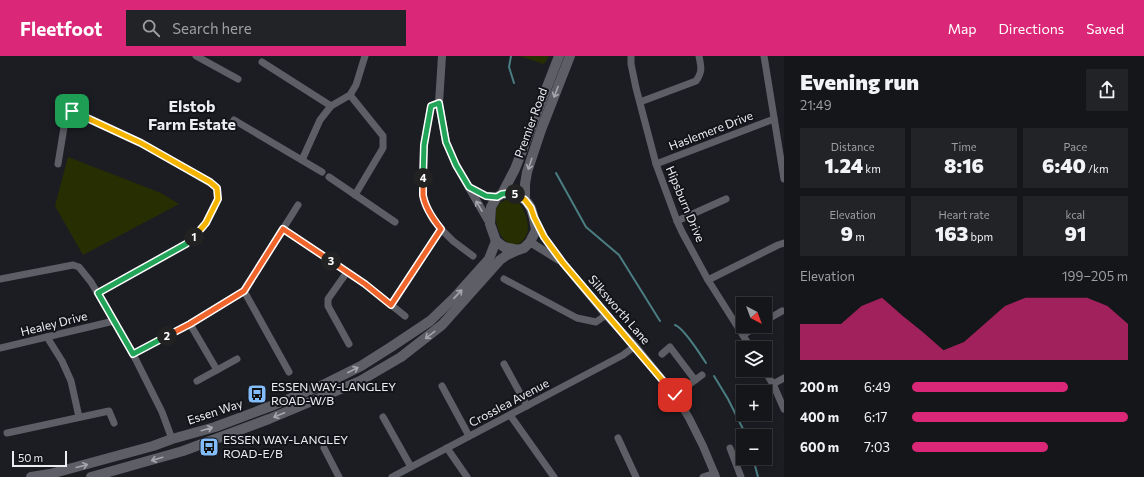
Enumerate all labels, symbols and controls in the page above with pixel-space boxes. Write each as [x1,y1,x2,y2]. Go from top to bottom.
search box [126,10,406,46]
text: Fleetfoot [20,17,102,40]
icon: search [140,17,162,39]
text: Search here [172,19,252,37]
text: Map [948,20,977,37]
text: Directions [999,20,1064,37]
text: Saved [1086,20,1124,37]
text: Evening run [800,68,919,95]
button: share [1086,69,1128,111]
street label: Premier Road [511,86,549,160]
one-way arrow [551,86,559,98]
pin [55,94,89,128]
district label: Elstob Farm Estate [148,96,236,133]
text: 21:49 [800,97,832,113]
icon: arrive [61,100,83,122]
street label: Haslemere Drive [667,108,755,153]
text: Distance [831,140,875,153]
text: Time [951,140,977,153]
text: Pace [1063,140,1087,153]
text: 1.24 [824,153,863,177]
text: 8:16 [944,153,984,177]
text: 6:40 [1042,153,1086,177]
one-way arrow [525,158,533,170]
text: km [863,162,881,175]
text: /km [1086,162,1109,175]
street label: Hipsburn Drive [664,163,708,244]
pin: 4 [413,168,433,188]
text: 4 [420,171,426,184]
pin: 5 [505,184,525,204]
text: 5 [512,187,518,200]
one-way arrow [475,200,483,212]
text: Elevation [829,208,876,221]
text: Heart rate [938,208,990,221]
text: kcal [1065,208,1085,221]
text: 9 [841,221,853,245]
text: 163 [935,221,968,245]
text: 91 [1064,221,1086,245]
pin: 1 [184,227,204,247]
text: 1 [192,230,196,243]
text: m [853,230,865,243]
text: bpm [968,230,993,243]
pin: 3 [321,251,341,271]
text: 3 [328,254,334,267]
text: Elevation [800,268,855,284]
text: 199–205 m [1062,268,1128,284]
street label: Silksworth Lane [586,272,654,347]
one-way arrow [454,289,463,299]
north arrow [736,297,772,333]
map controls [736,297,772,465]
street label: Healey Drive [19,308,89,338]
pin: 2 [157,326,177,346]
text: 2 [164,329,170,342]
one-way arrow [425,330,436,339]
button: layers [736,341,772,377]
one-way arrow [347,365,359,373]
street label: Crosslea Avenue [466,375,551,429]
pin [658,378,692,412]
place label: ESSEN WAY-LANGLEY ROAD-W/B [271,379,396,407]
text: 200 m [800,379,838,395]
text: 6:49 [864,379,891,395]
bus stop icon: ESSEN WAY-LANGLEY ROAD-W/B [246,383,268,405]
icon: check [664,384,686,406]
button: + [736,385,772,421]
street label: Essen Way [185,396,244,427]
text: 400 m [800,409,839,425]
text: 6:17 [864,409,887,425]
one-way arrow [273,412,285,419]
one-way arrow [200,425,213,433]
button: − [736,429,772,465]
place label: ESSEN WAY-LANGLEY ROAD-E/B [223,432,348,460]
bus stop icon: ESSEN WAY-LANGLEY ROAD-E/B [198,436,220,458]
text: 600 m [800,439,839,455]
text: 7:03 [864,439,890,455]
scale bar [12,449,67,468]
text: 50 m [18,451,43,464]
one-way arrow [150,456,163,463]
one-way arrow [76,461,89,469]

